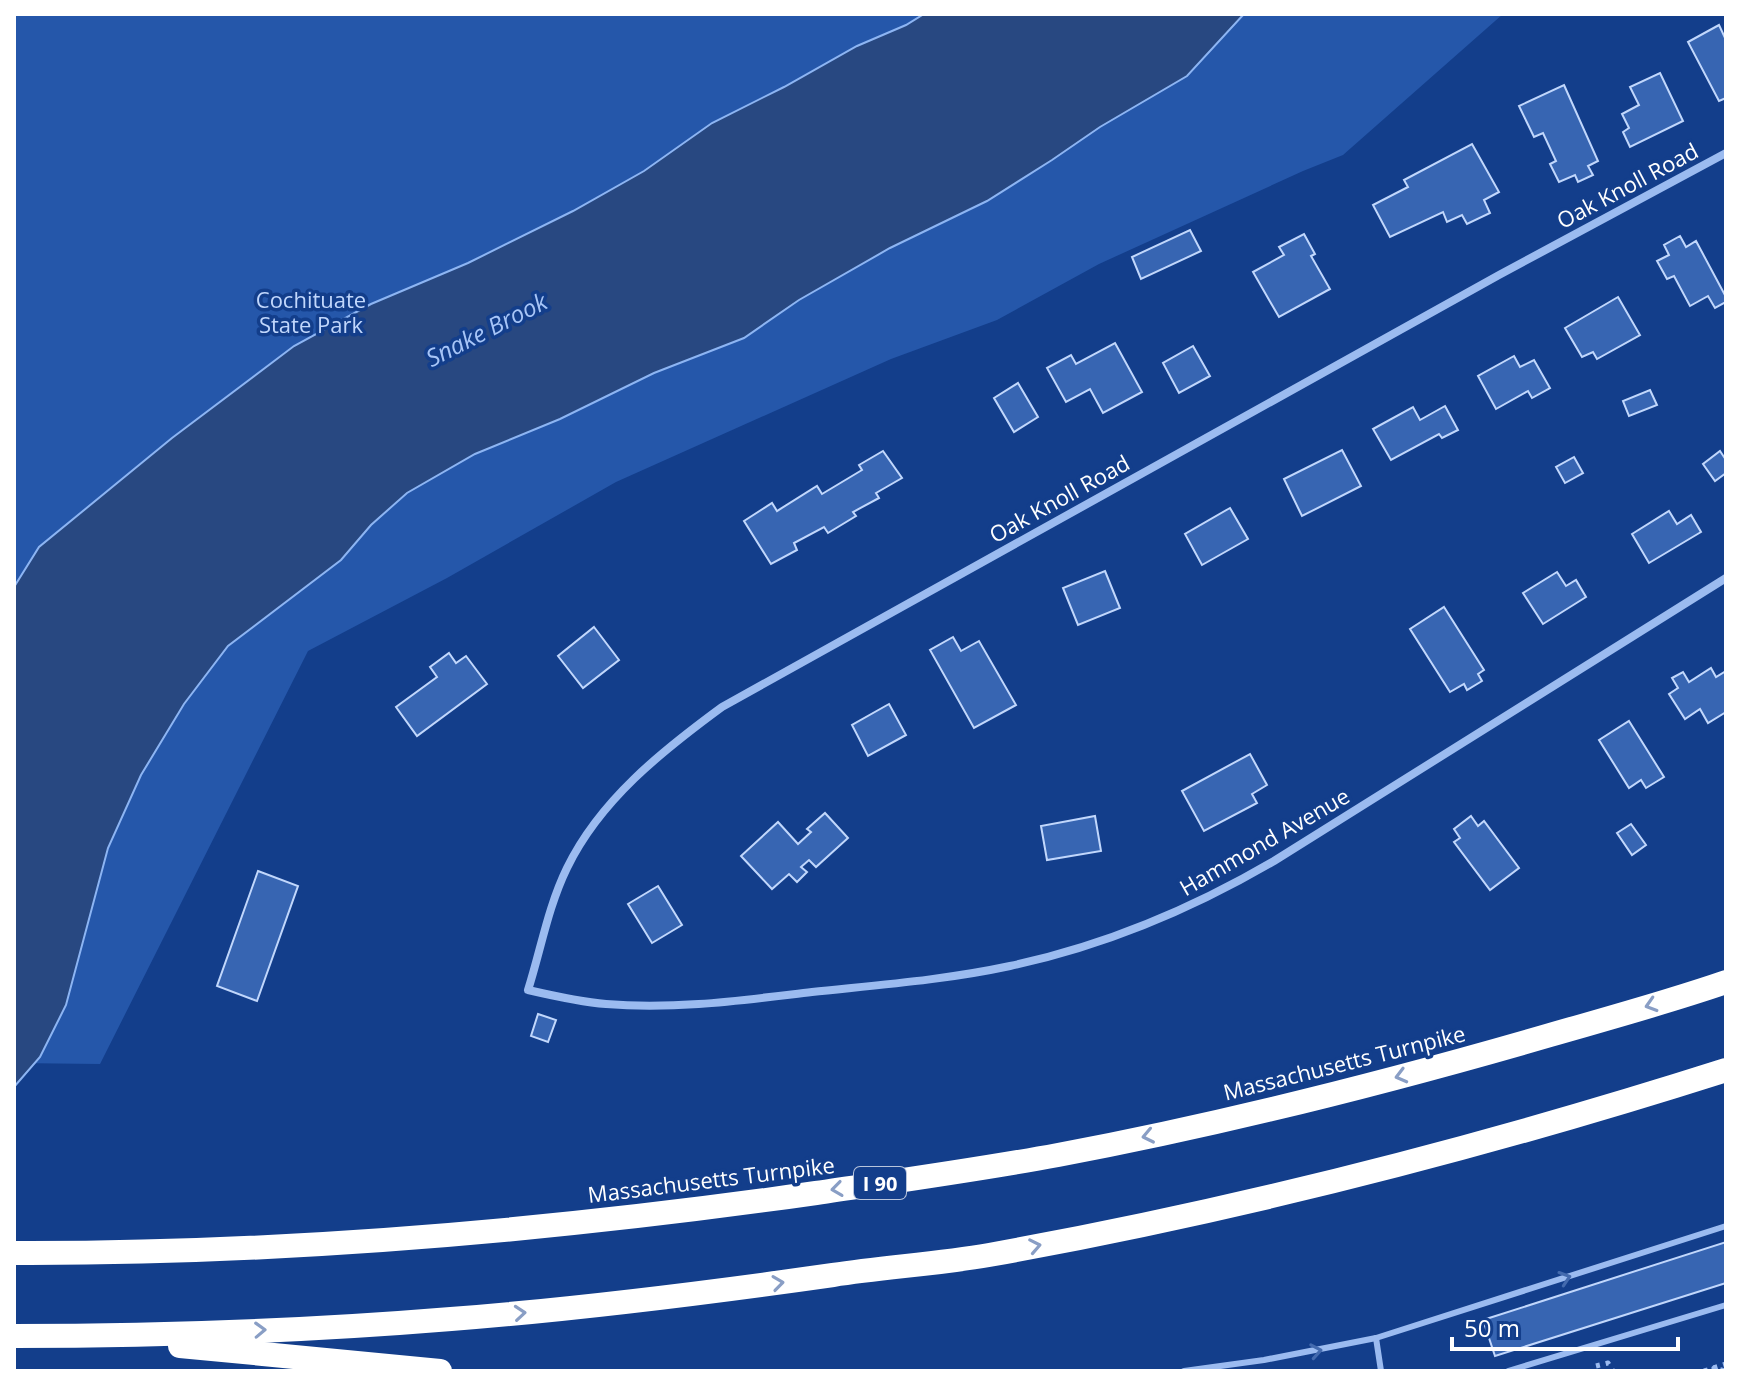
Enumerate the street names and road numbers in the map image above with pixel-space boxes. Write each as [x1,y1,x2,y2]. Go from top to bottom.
street label: Oak Knoll Road [1551,135,1703,235]
street label: Oak Knoll Road [983,447,1135,549]
street label: Hammond Avenue [1173,780,1355,902]
street label: Massachusetts Turnpike [1220,1017,1468,1107]
street label: Massachusetts Turnpike [586,1149,836,1209]
road number: I 90 [854,1167,906,1199]

